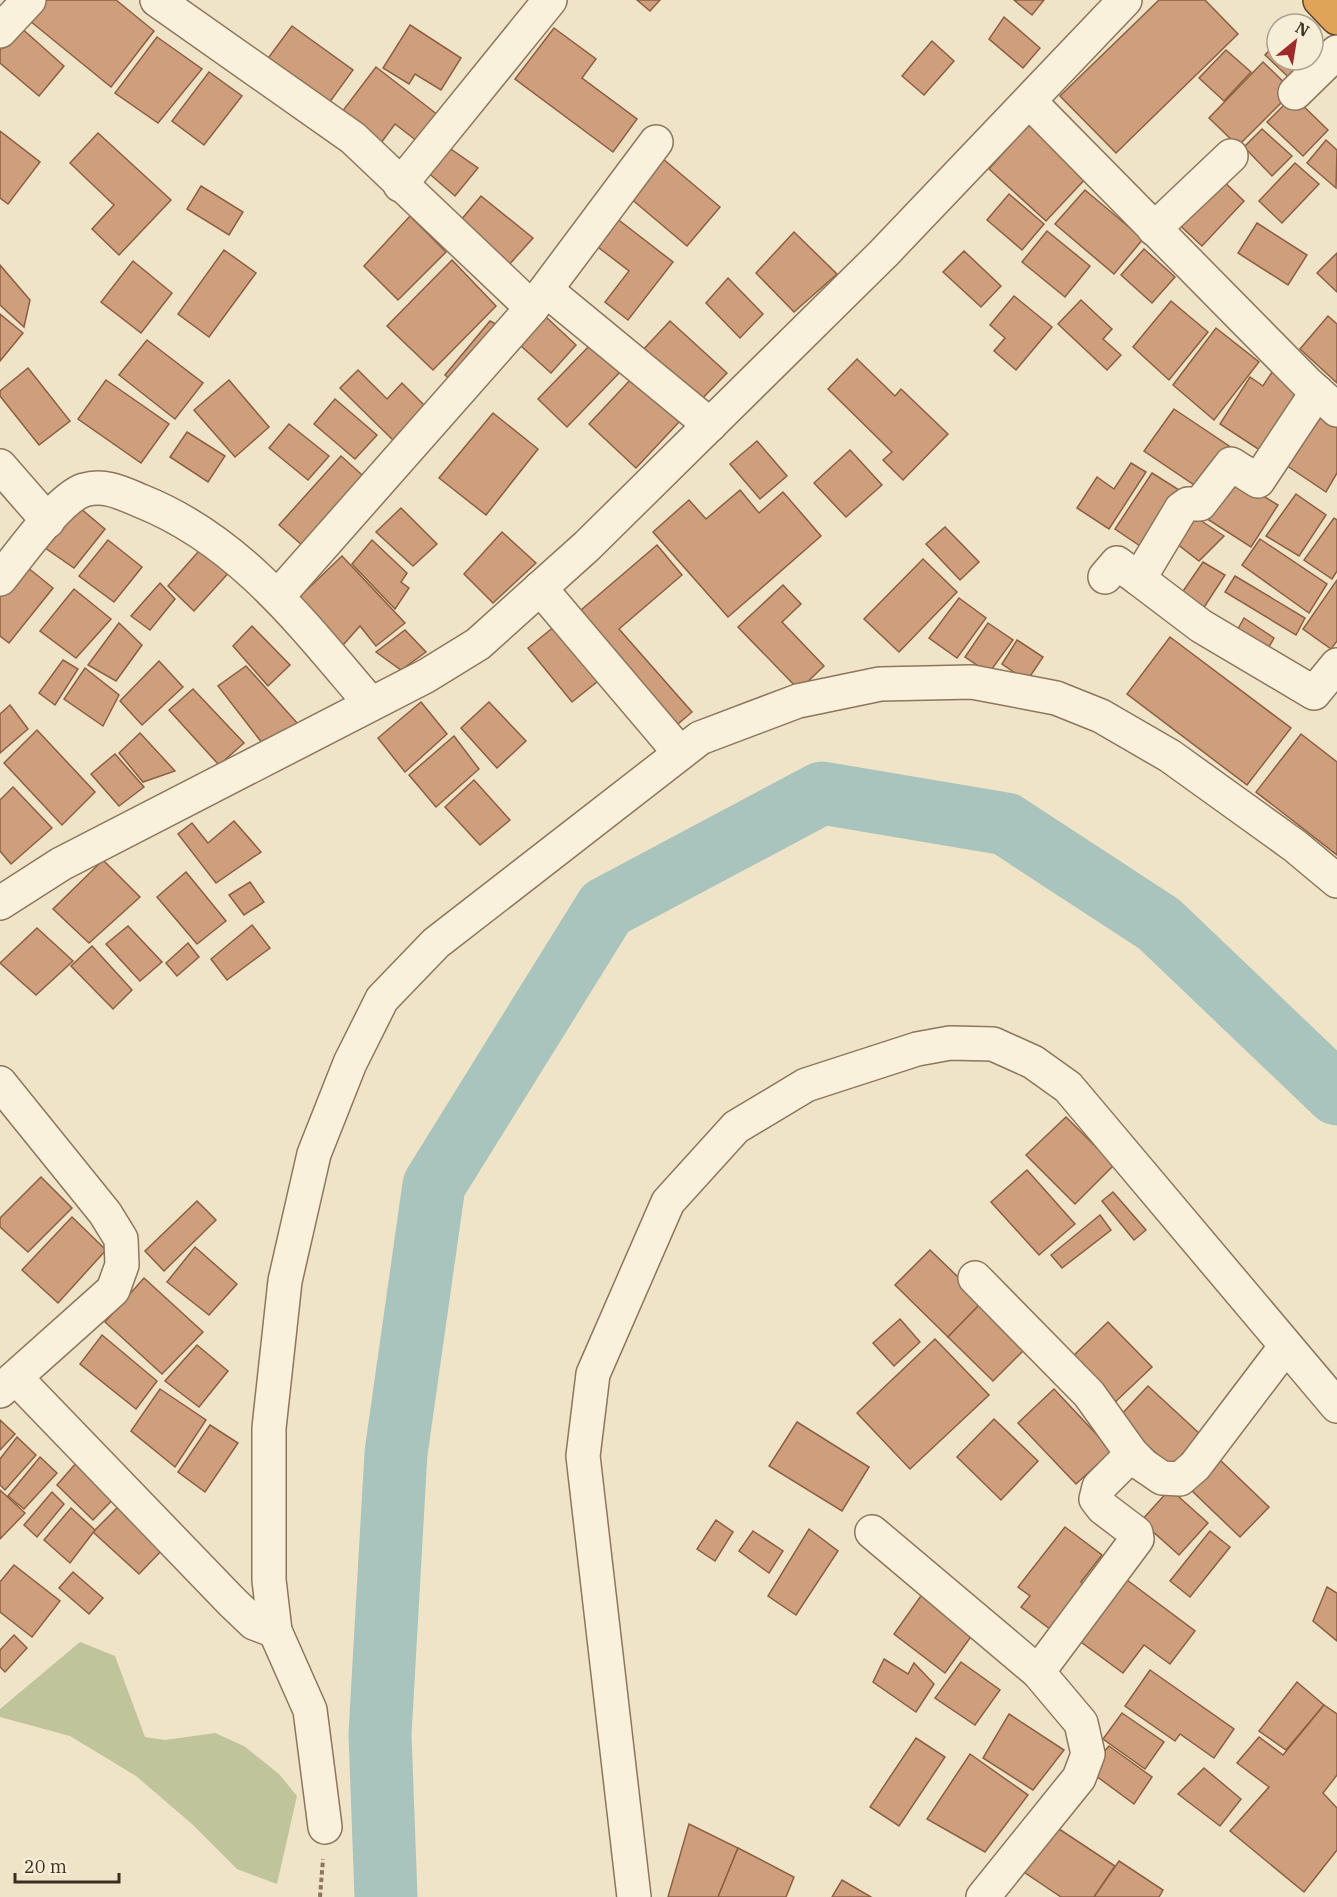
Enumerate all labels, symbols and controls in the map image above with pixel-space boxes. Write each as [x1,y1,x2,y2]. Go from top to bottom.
north arrow [1265,12,1325,72]
text: N [1292,17,1313,41]
scale bar [15,1846,118,1884]
text: 20 m [24,1855,67,1878]

